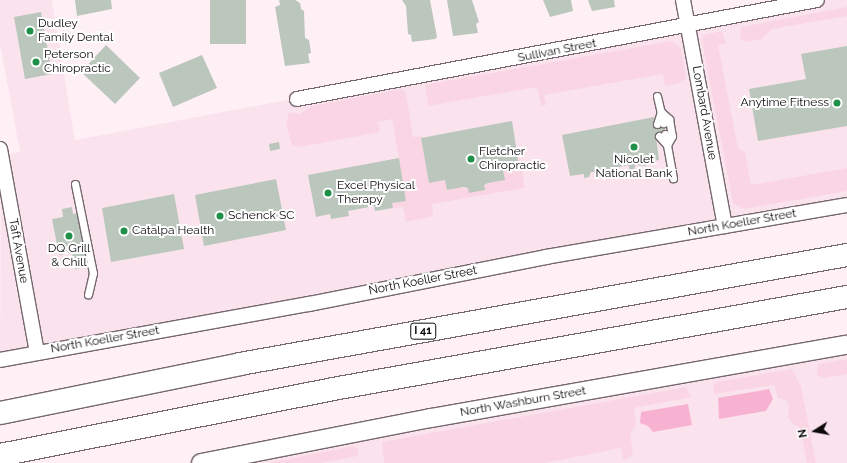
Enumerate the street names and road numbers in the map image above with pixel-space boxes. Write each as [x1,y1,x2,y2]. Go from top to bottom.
street label: Sullivan Street [517,36,597,66]
street label: Lombard Avenue [689,65,719,161]
street label: North Koeller Street [686,206,798,240]
street label: Taft Avenue [5,217,31,285]
street label: North Koeller Street [368,263,478,299]
road number: I 41 [410,322,436,340]
street label: North Koeller Street [49,323,161,357]
street label: North Washburn Street [459,384,587,420]

